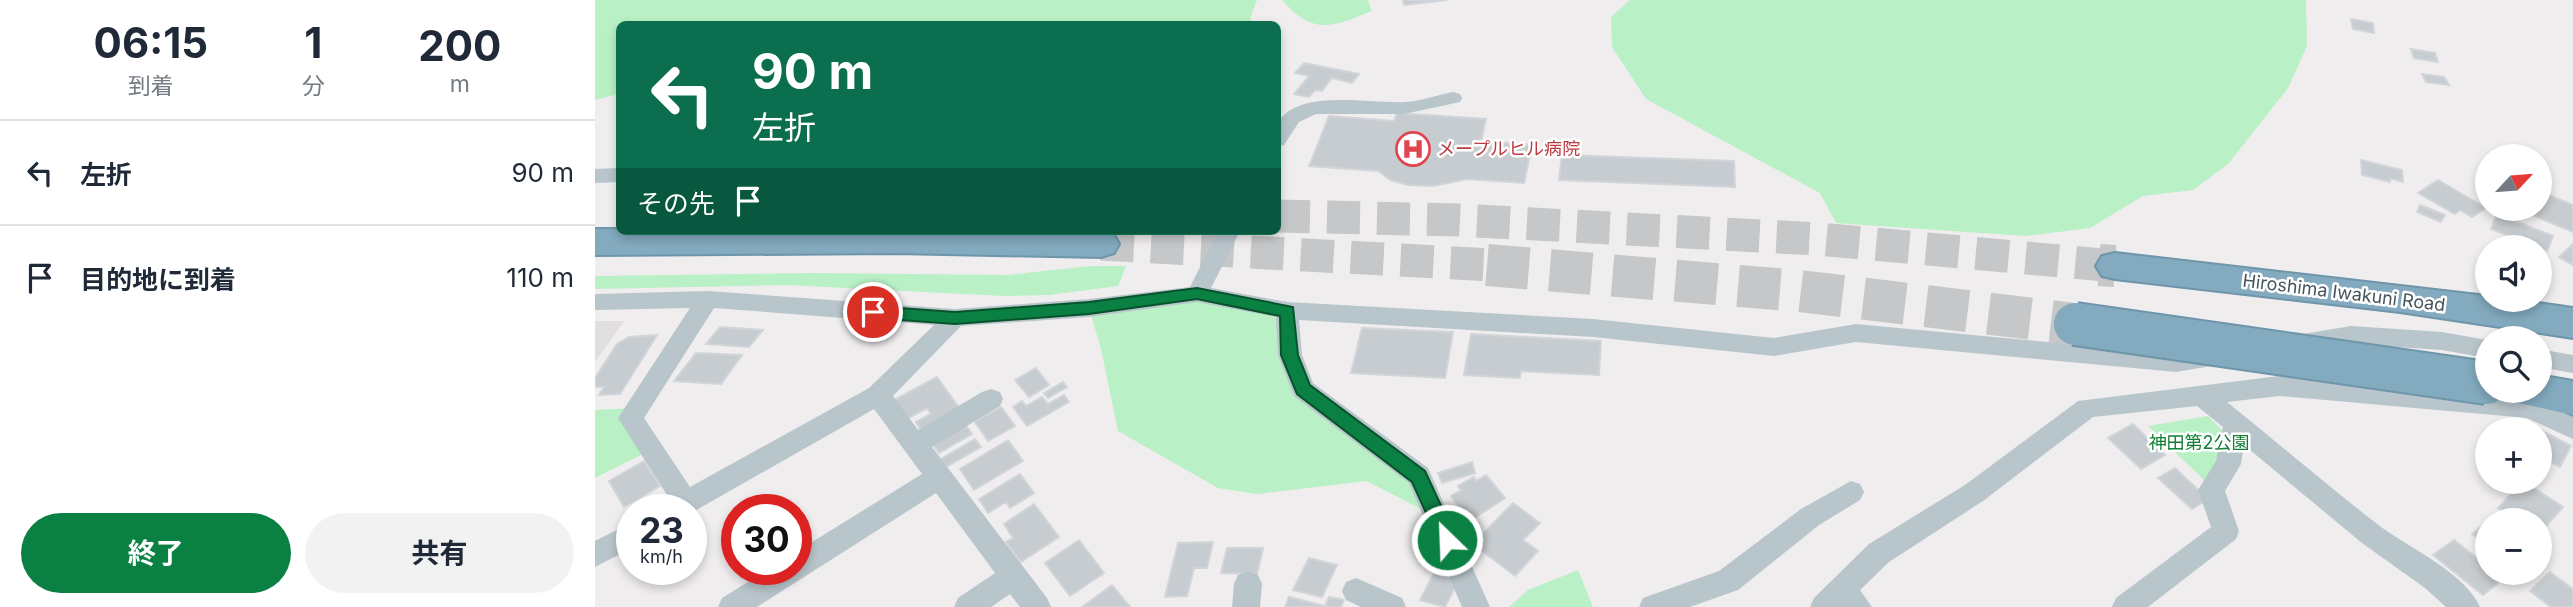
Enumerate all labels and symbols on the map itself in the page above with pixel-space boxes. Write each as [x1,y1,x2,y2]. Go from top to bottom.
hospital icon: メープルヒル病院 [1394,130,1432,168]
place label: メープルヒル病院 [1437,138,1580,159]
north arrow [2475,144,2551,220]
street label: Hiroshima Iwakuni Road [2241,270,2447,315]
pin [843,282,903,342]
park label: 神田第2公園 [2149,432,2249,453]
speed limit sign: 30 [721,494,812,585]
position arrow [1410,503,1484,577]

